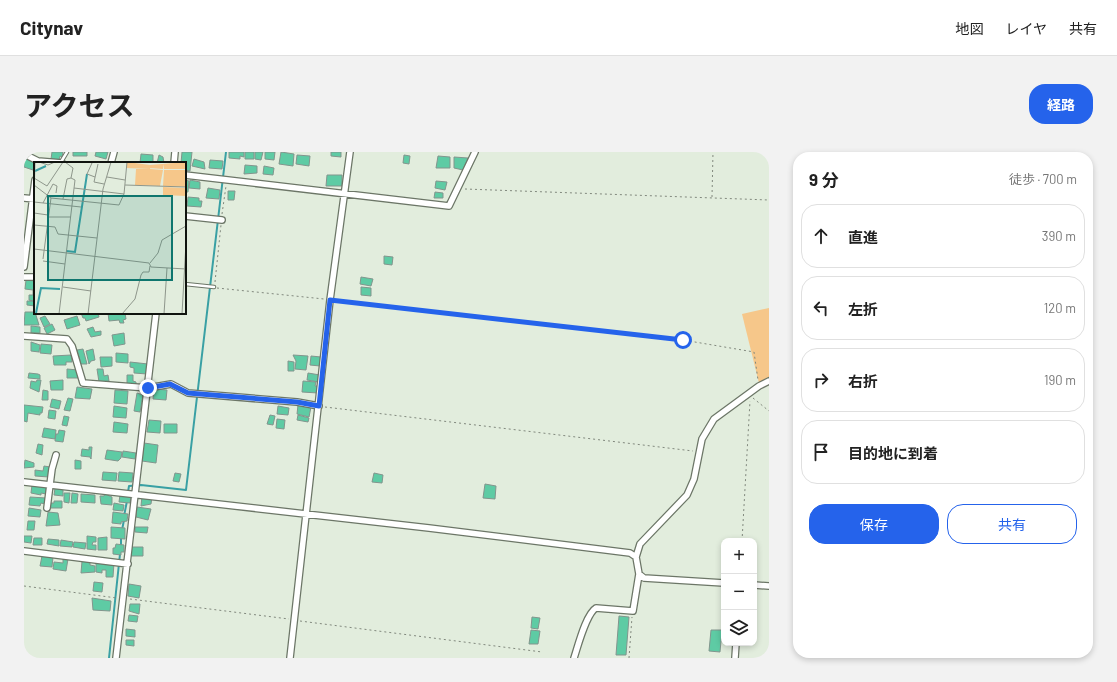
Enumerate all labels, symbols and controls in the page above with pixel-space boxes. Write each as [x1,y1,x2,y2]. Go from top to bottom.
text: Citynav [20,16,83,39]
text: 地図 [955,20,983,37]
text: レイヤ [1005,20,1047,37]
text: 共有 [1069,20,1097,37]
button: 経路 [1029,84,1093,124]
text: アクセス [24,88,135,122]
inset map [34,162,186,314]
text: 9 分 [809,169,838,189]
text: 徒歩 · 700 m [1009,171,1077,187]
icon: ahead [810,225,832,247]
text: 直進 [848,228,878,246]
text: 390 m [1042,228,1076,244]
icon: left [810,297,832,319]
text: 左折 [848,300,878,318]
text: 120 m [1044,300,1076,316]
route start [674,331,692,349]
icon: right [810,369,832,391]
text: 右折 [848,372,878,390]
text: 190 m [1044,372,1076,388]
route end [139,379,157,397]
icon: arrive [810,441,832,463]
text: 目的地に到着 [848,444,938,462]
button: 保存 [809,504,939,544]
button: 共有 [947,504,1077,544]
map controls [721,538,757,646]
button: + [721,538,757,574]
button: − [721,574,757,610]
button: layers [721,610,757,646]

